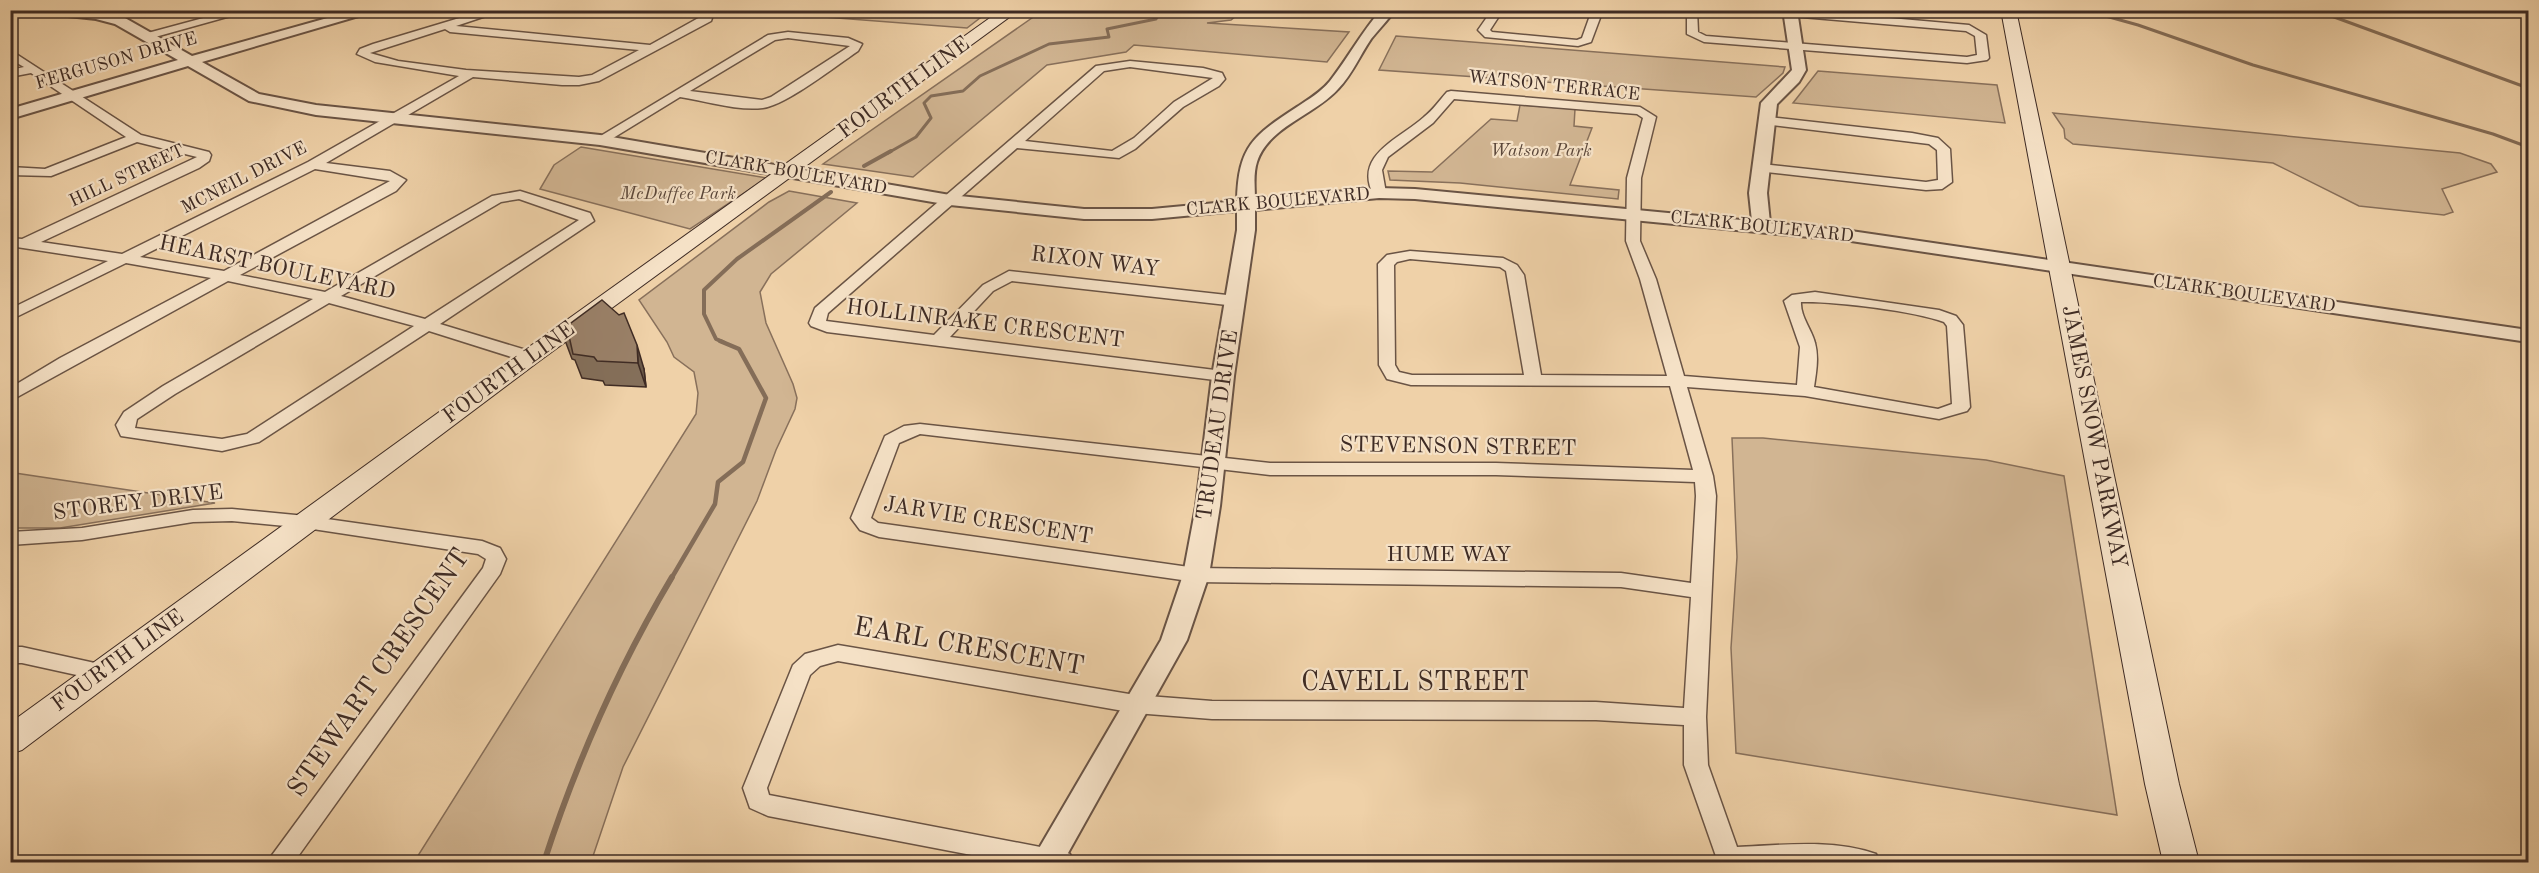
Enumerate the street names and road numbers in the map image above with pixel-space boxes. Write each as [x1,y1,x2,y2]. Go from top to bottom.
street label: FERGUSON DRIVE [33,29,199,93]
street label: FOURTH LINE [834,33,974,143]
street label: WATSON TERRACE [1467,68,1641,104]
street label: MCNEIL DRIVE [178,139,310,217]
street label: HILL STREET [67,141,187,211]
street label: CLARK BOULEVARD [704,148,888,198]
street label: CLARK BOULEVARD [1185,185,1371,219]
street label: CLARK BOULEVARD [1669,208,1855,246]
street label: HEARST BOULEVARD [157,232,397,304]
street label: RIXON WAY [1029,243,1161,281]
street label: CLARK BOULEVARD [2151,272,2337,316]
street label: HOLLINRAKE CRESCENT [845,296,1125,352]
street label: JAMES SNOW PARKWAY [2058,304,2130,570]
street label: FOURTH LINE [439,318,579,428]
street label: TRUDEAU DRIVE [1194,328,1242,522]
street label: STEVENSON STREET [1339,434,1577,460]
street label: STOREY DRIVE [51,482,225,524]
street label: JARVIE CRESCENT [882,494,1094,548]
street label: STEWART CRESCENT [283,544,475,802]
street label: HUME WAY [1387,544,1511,566]
street label: FOURTH LINE [48,606,188,716]
street label: EARL CRESCENT [852,613,1086,681]
street label: CAVELL STREET [1301,669,1529,696]

